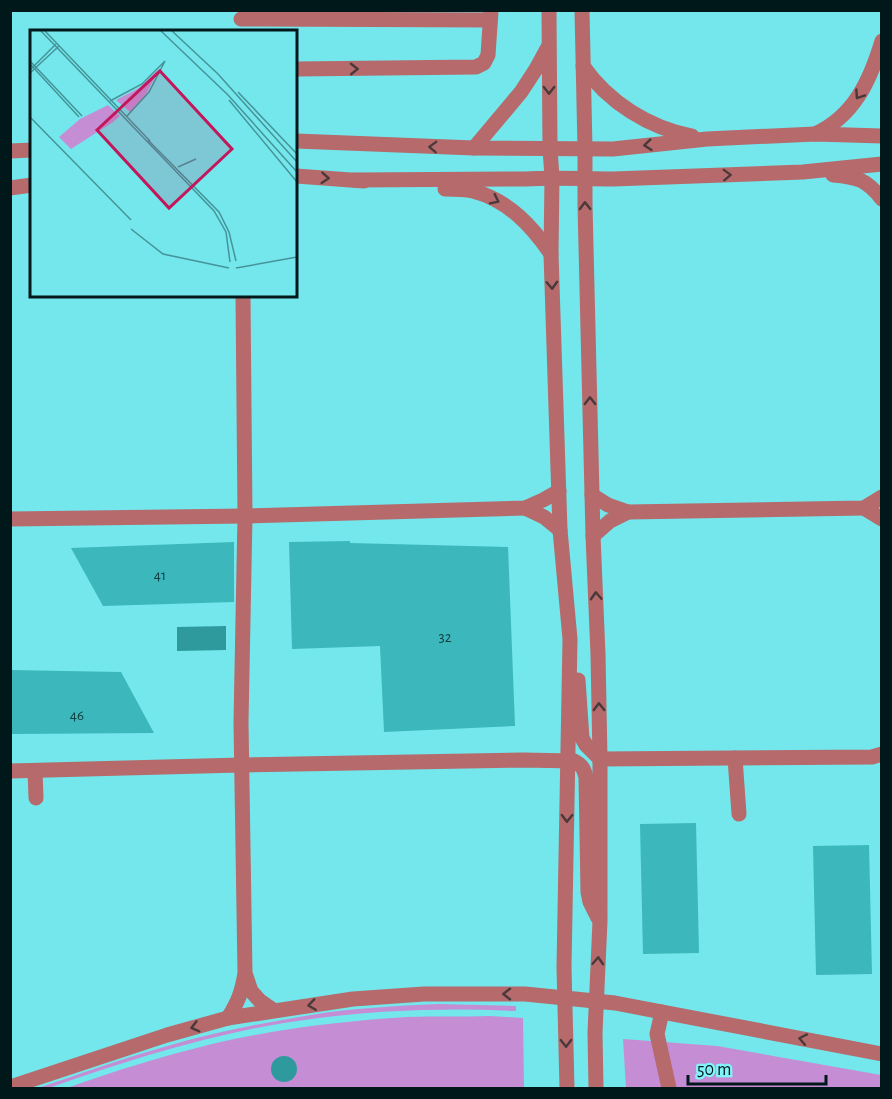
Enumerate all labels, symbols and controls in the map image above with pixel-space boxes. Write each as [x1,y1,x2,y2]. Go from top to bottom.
inset map [30,30,297,297]
one-way arrow [349,62,358,75]
one-way arrow [543,85,556,94]
one-way arrow [855,88,866,99]
one-way arrow [644,138,653,151]
one-way arrow [428,140,437,153]
one-way arrow [723,169,732,181]
one-way arrow [320,171,330,184]
one-way arrow [488,193,499,205]
one-way arrow [579,201,591,210]
one-way arrow [546,280,558,289]
one-way arrow [584,396,596,405]
house number: 41 [154,568,166,583]
one-way arrow [589,591,602,600]
house number: 32 [438,630,452,645]
one-way arrow [593,702,605,711]
house number: 46 [70,708,84,723]
one-way arrow [561,814,573,823]
one-way arrow [591,956,604,965]
one-way arrow [502,988,511,1000]
one-way arrow [308,998,317,1010]
one-way arrow [190,1020,201,1032]
one-way arrow [799,1033,809,1046]
one-way arrow [560,1039,572,1048]
scale bar [688,1048,826,1086]
text: 50 m [697,1061,731,1079]

